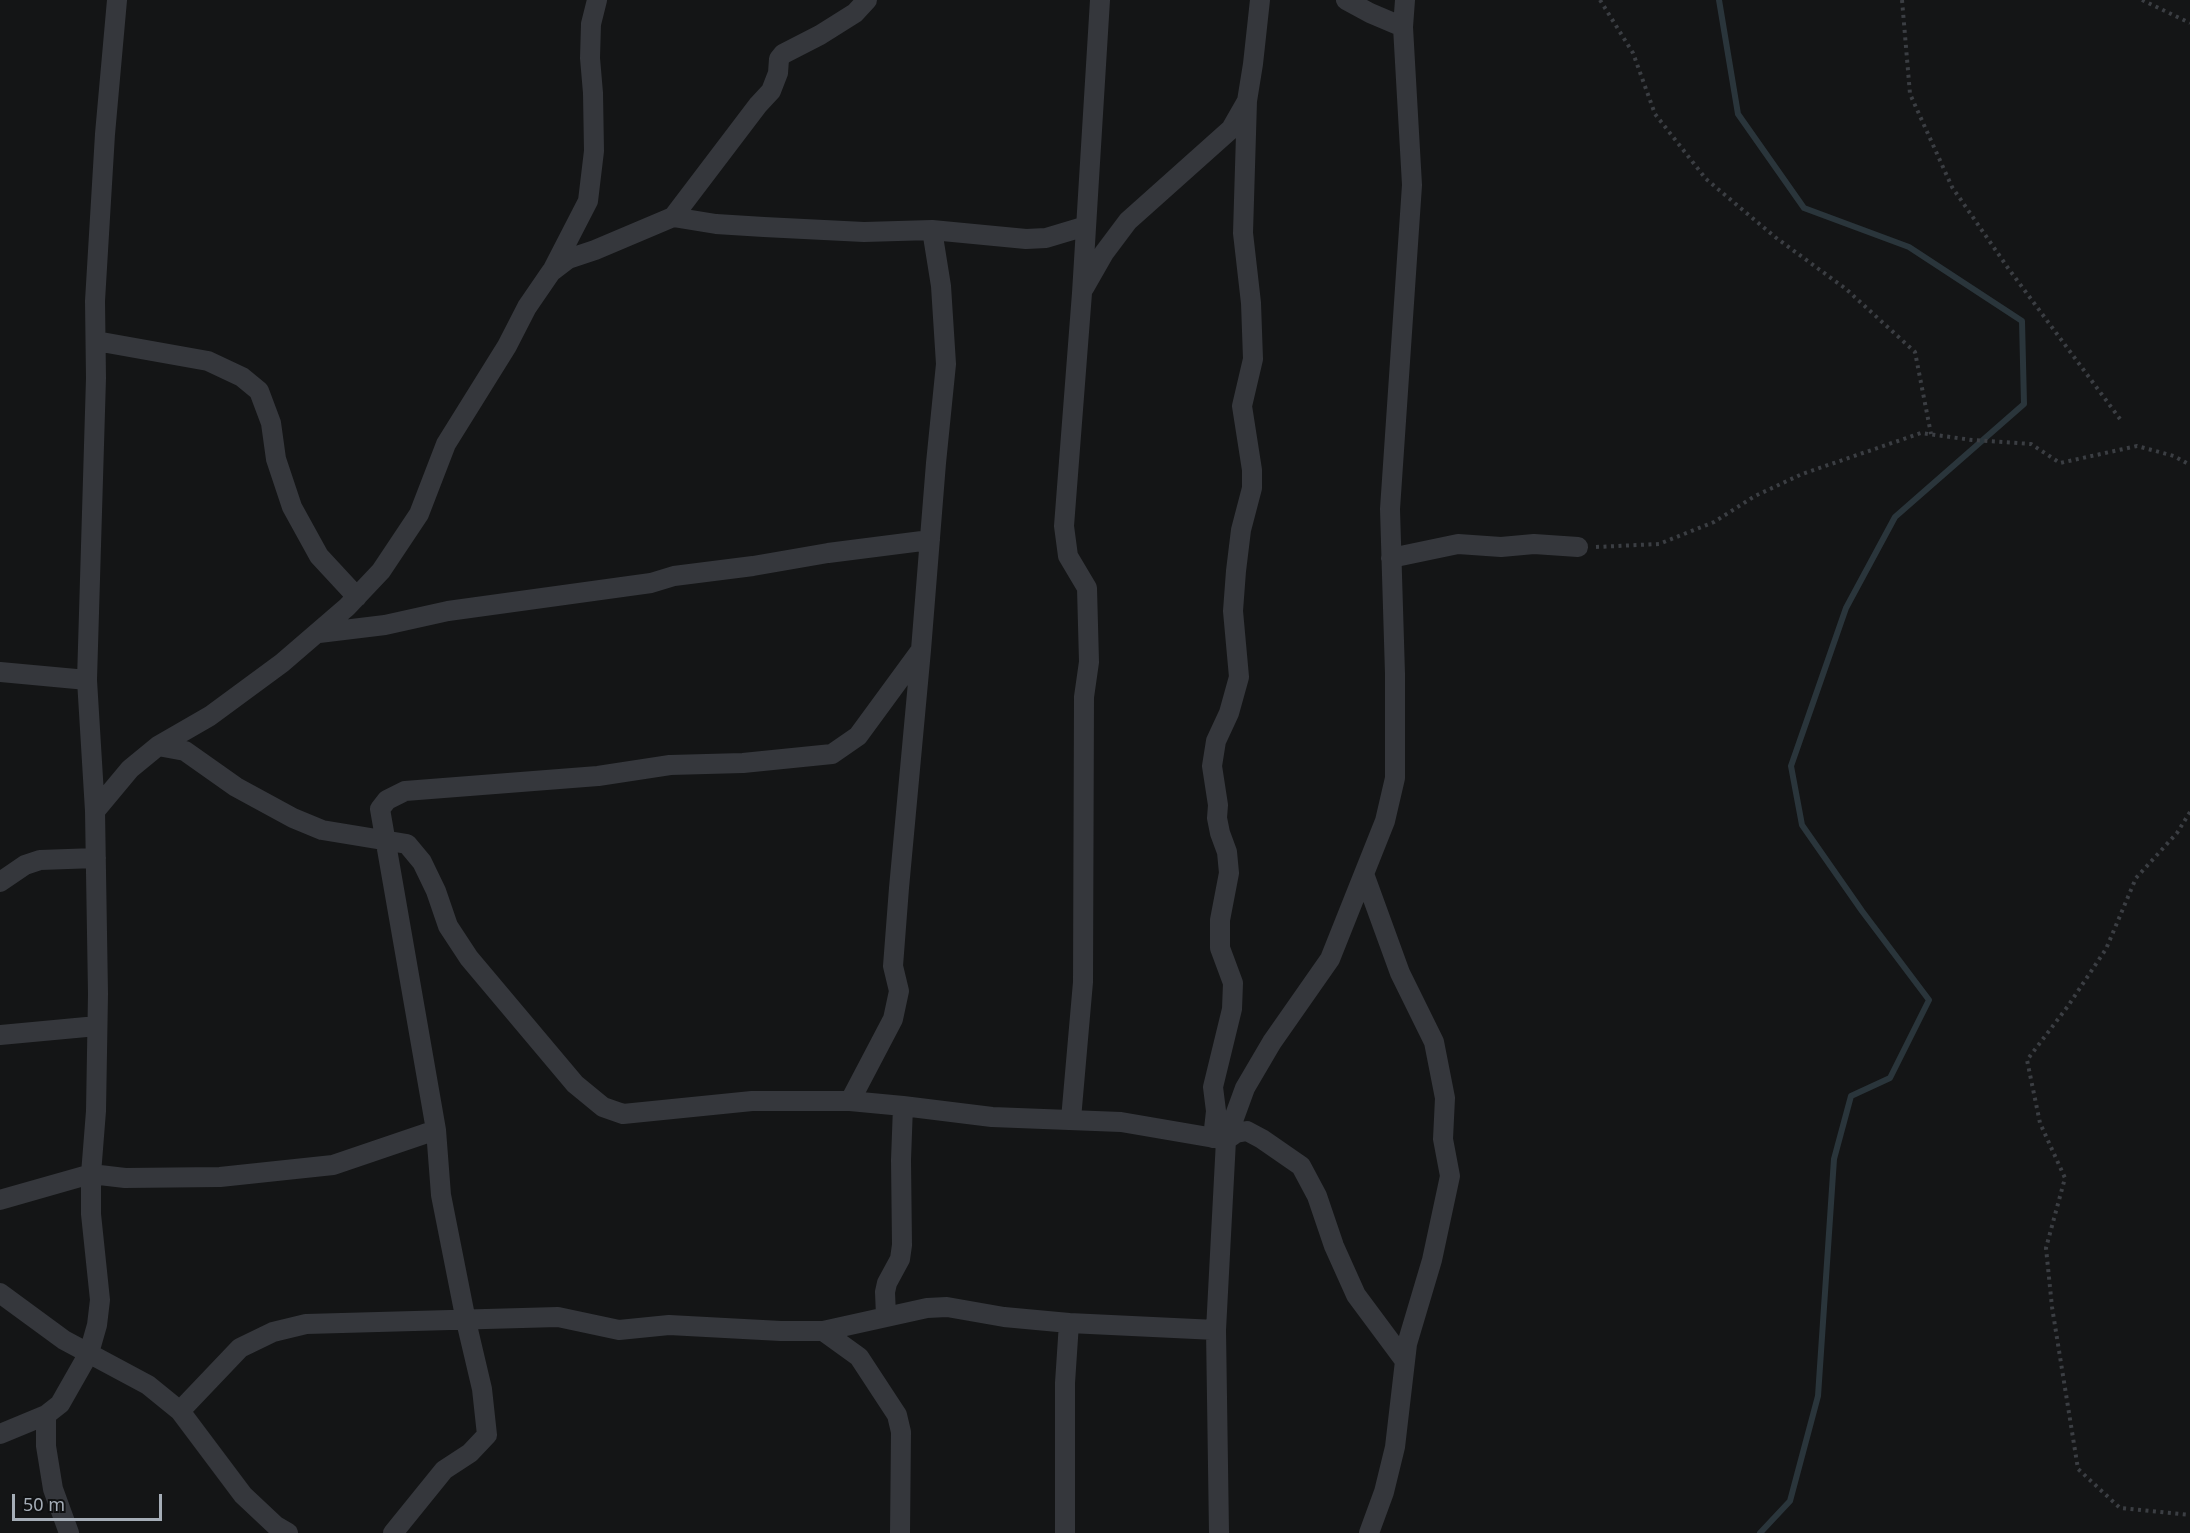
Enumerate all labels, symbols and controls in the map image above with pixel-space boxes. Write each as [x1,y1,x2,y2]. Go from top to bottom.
scale bar [15,1482,165,1520]
text: 50 m [23,1492,65,1516]

